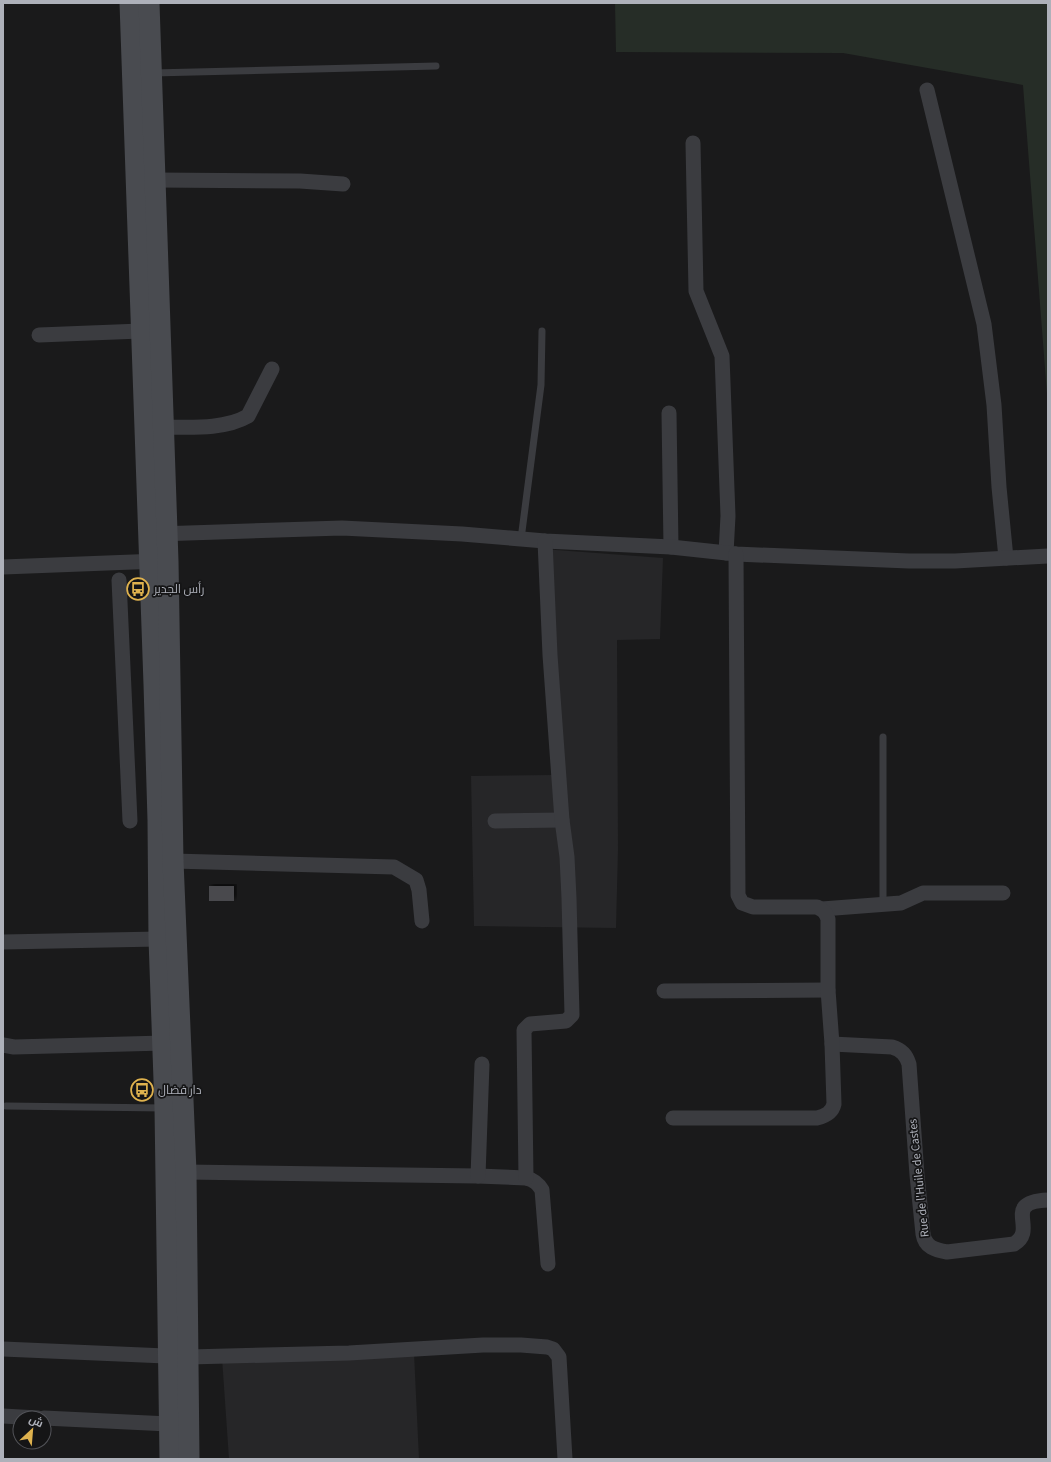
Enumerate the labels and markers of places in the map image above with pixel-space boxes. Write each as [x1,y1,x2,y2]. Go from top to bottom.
bus stop icon: رأس الجدير [125,576,151,602]
place label: رأس الجدير [153,581,204,598]
bus stop icon: دار فضال [129,1077,155,1103]
place label: دار فضال [158,1082,202,1099]

